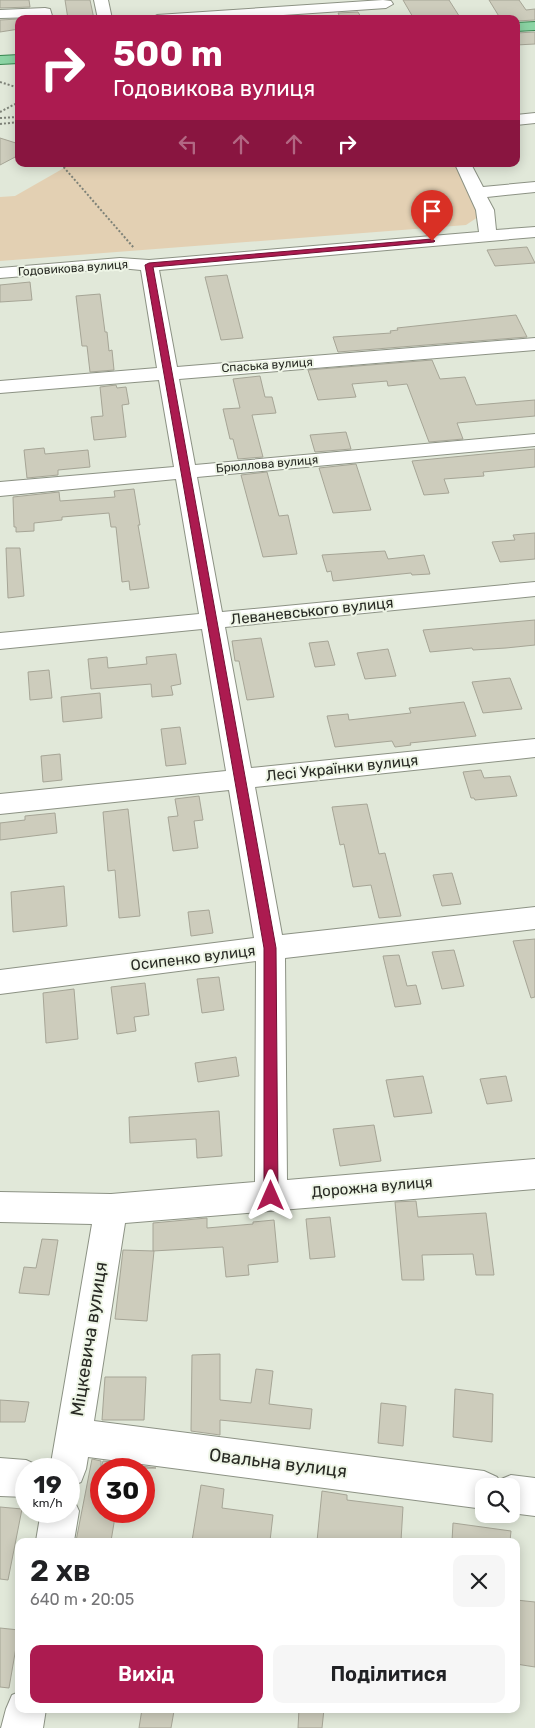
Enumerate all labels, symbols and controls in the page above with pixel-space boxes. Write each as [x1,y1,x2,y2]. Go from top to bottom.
text: 500 m [113,33,223,75]
icon: right [30,35,95,100]
text: Годовикова вулиця [113,75,315,102]
icon: left [174,130,202,158]
icon: ahead [227,130,255,158]
icon: ahead [280,130,308,158]
icon: right [333,130,361,158]
pin [411,190,453,241]
icon: arrive [418,197,446,225]
street label: Годовикова вулиця [17,257,129,279]
street label: Спаська вулиця [221,355,313,375]
street label: Брюллова вулиця [215,453,319,475]
street label: Леваневського вулиця [230,593,394,629]
street label: Лесі Українки вулиця [265,751,419,785]
street label: Осипенко вулиця [130,941,256,975]
position arrow [244,1169,296,1221]
street label: Дорожна вулиця [311,1173,433,1201]
street label: Міцкевича вулиця [66,1260,112,1418]
street label: Овальна вулиця [208,1444,348,1482]
speed limit sign: 30 [90,1458,155,1523]
text: 19 [33,1470,62,1499]
map controls [475,1478,520,1523]
button: search [475,1478,520,1523]
text: km/h [33,1496,62,1510]
text: 2 хв [30,1553,91,1589]
button: close [453,1555,505,1607]
text: 640 m · 20:05 [30,1590,134,1609]
button: Вихід [30,1645,263,1703]
button: Поділитися [273,1645,505,1703]

